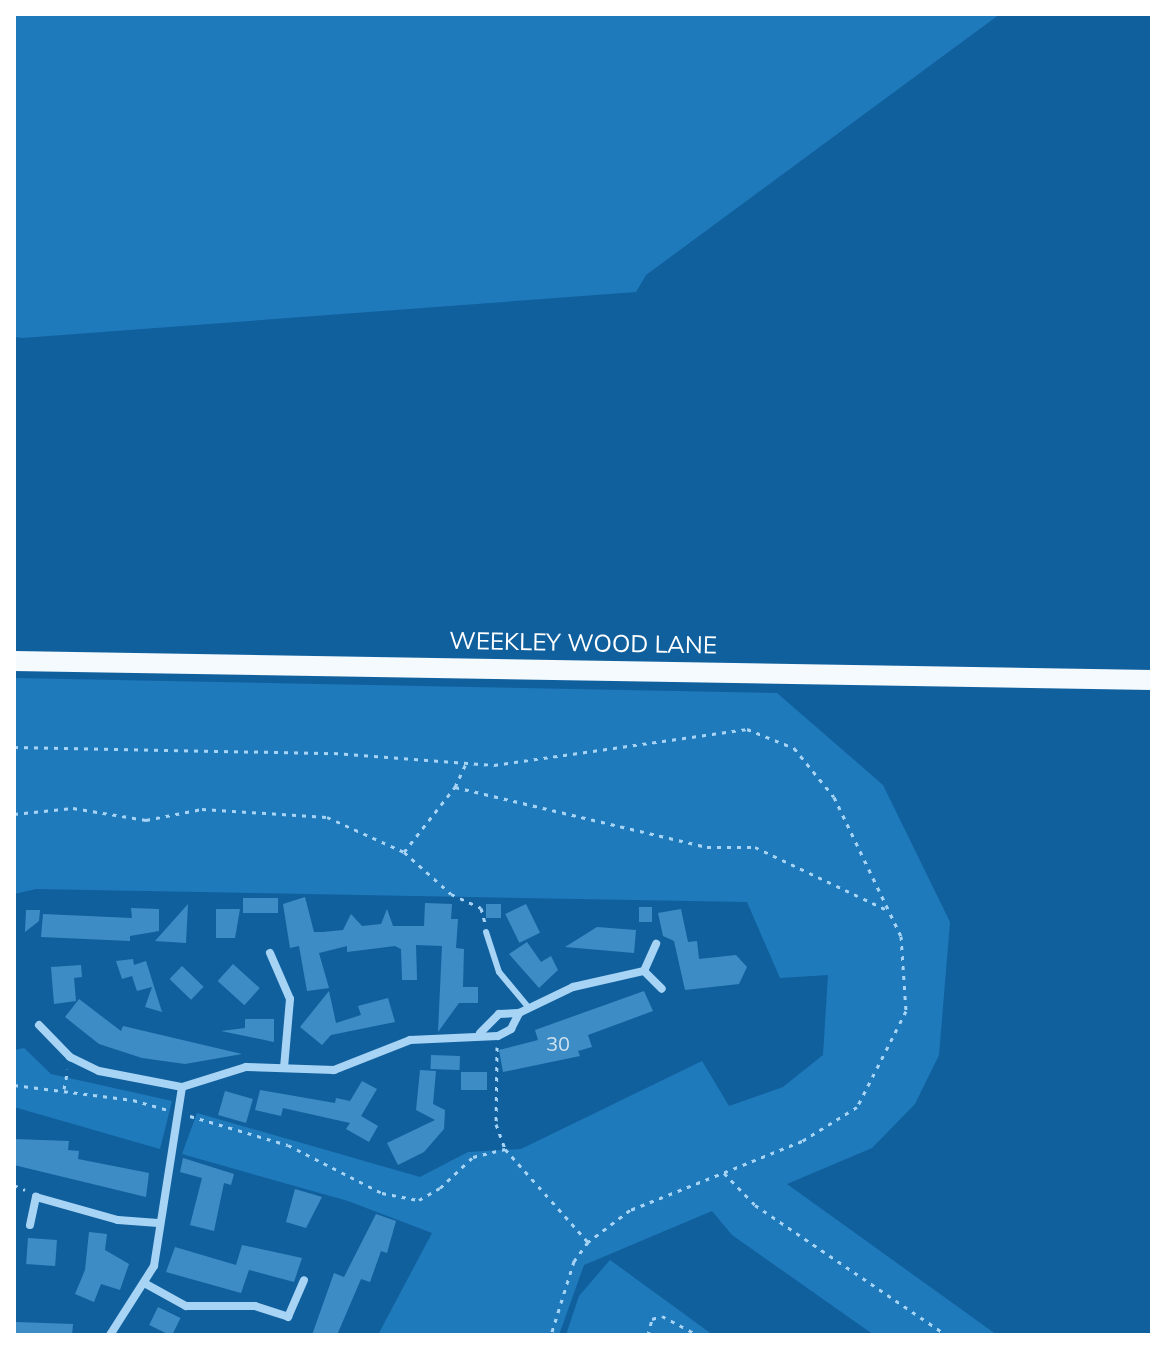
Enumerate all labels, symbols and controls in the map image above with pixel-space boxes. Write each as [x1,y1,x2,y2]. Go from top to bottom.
street label: WEEKLEY WOOD LANE [449,626,717,660]
house number: 30 [546,1031,570,1055]

